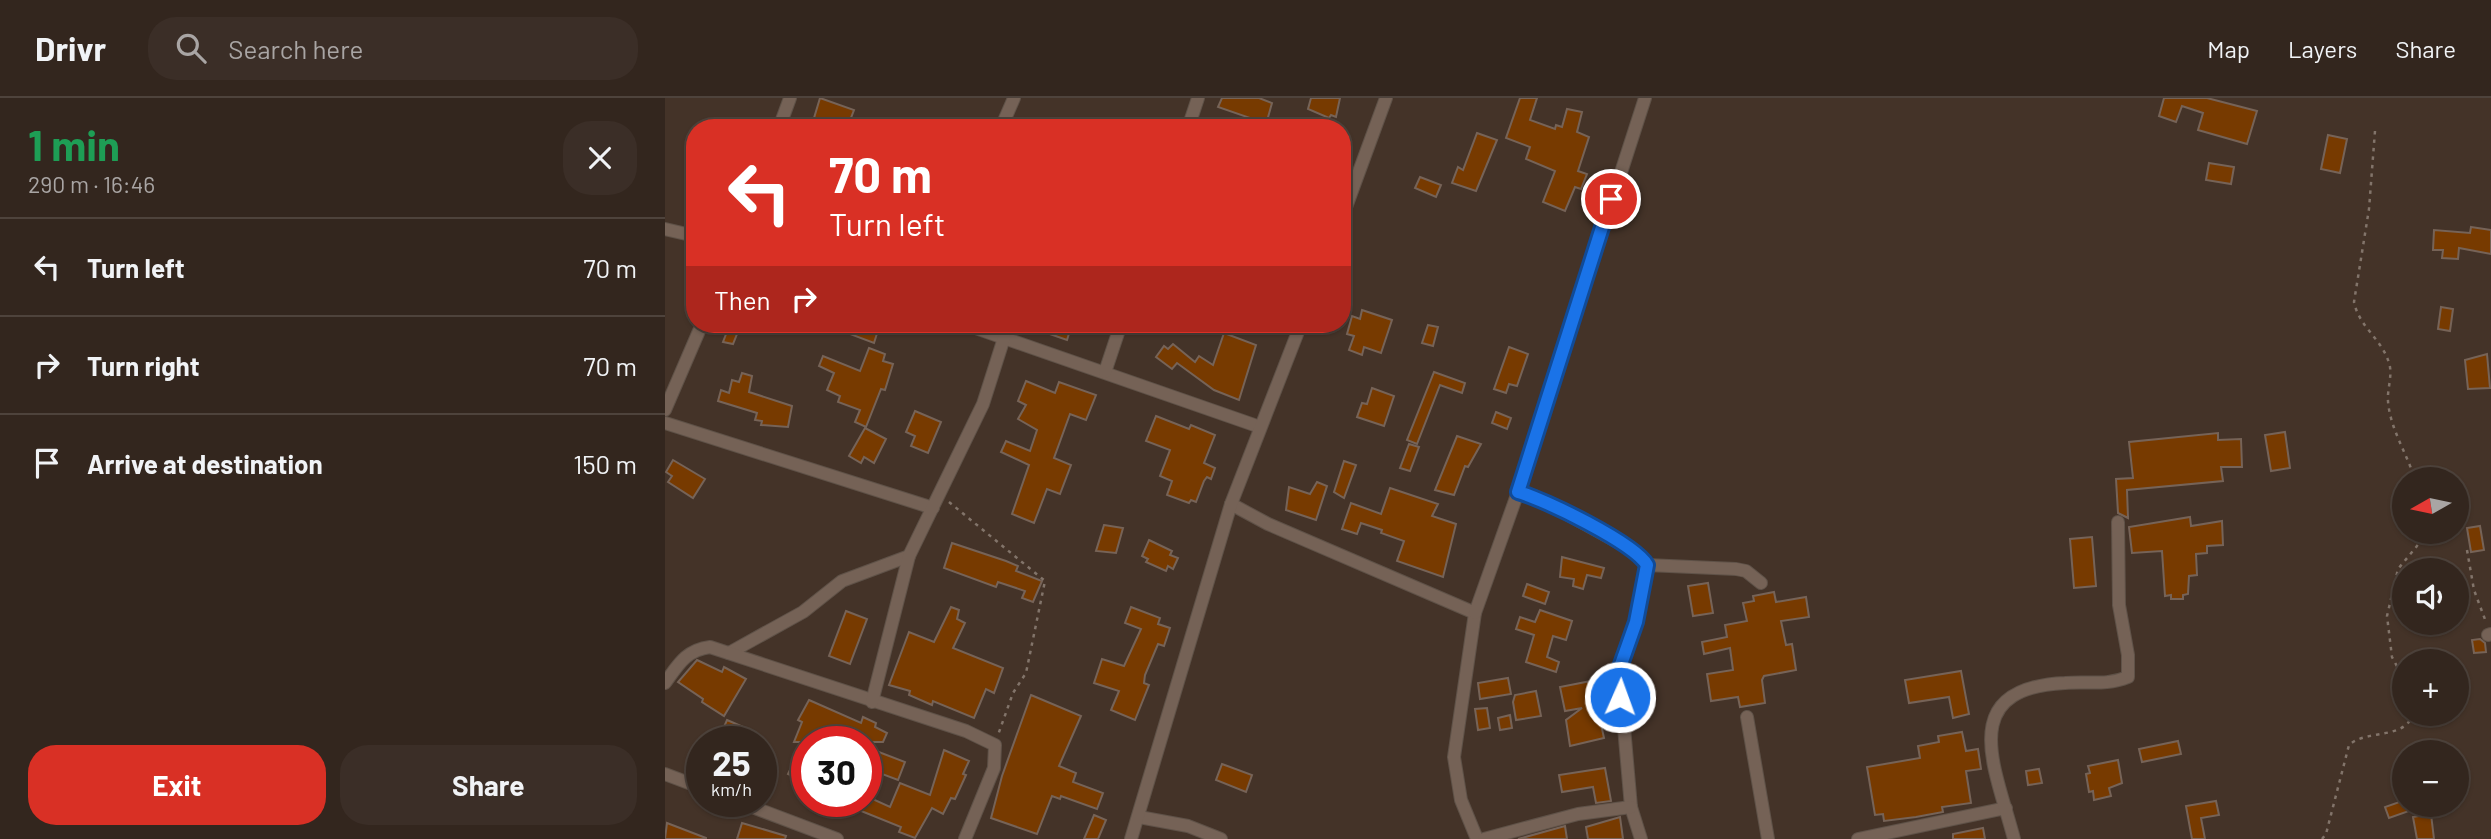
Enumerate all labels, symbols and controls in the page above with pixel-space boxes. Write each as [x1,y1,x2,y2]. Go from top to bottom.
search box [148,17,638,80]
text: Drivr [35,28,106,68]
icon: search [172,29,210,67]
text: Search here [228,33,363,64]
text: Map [2207,34,2250,63]
text: Layers [2288,34,2357,63]
text: Share [2395,34,2456,63]
text: 1 min [28,119,120,169]
button: close [563,121,637,195]
text: 70 m [829,144,932,203]
icon: left [714,147,805,238]
pin [1581,169,1641,229]
text: 290 m · 16:46 [28,170,155,198]
icon: arrive [1592,180,1630,218]
text: Turn left [829,204,946,242]
icon: left [28,248,66,286]
text: Turn left [87,252,185,283]
text: 70 m [583,252,637,283]
icon: right [785,280,823,318]
text: Then [714,284,771,315]
icon: right [28,346,66,384]
text: Turn right [87,350,200,381]
text: 70 m [583,350,637,381]
icon: arrive [28,444,66,482]
text: Arrive at destination [87,448,323,479]
text: 150 m [573,448,637,479]
north arrow [2392,467,2469,544]
map controls [2392,467,2469,817]
button: sound [2392,558,2469,635]
button: + [2392,649,2469,726]
position arrow [1583,660,1657,734]
speed limit sign: 30 [791,726,882,817]
button: − [2392,740,2469,817]
text: 25 [712,741,751,783]
button: Exit [28,745,326,825]
button: Share [340,745,637,825]
text: km/h [711,778,752,800]

